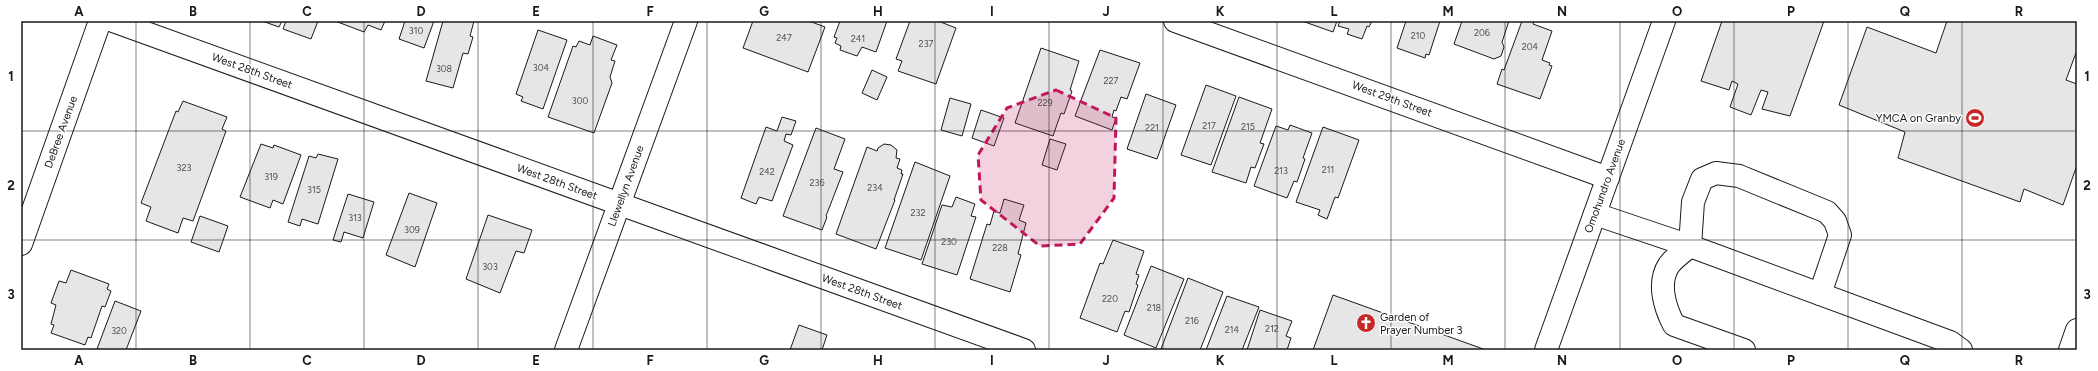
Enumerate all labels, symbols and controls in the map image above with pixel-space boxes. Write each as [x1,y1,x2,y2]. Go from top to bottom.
text: A [74,4,84,19]
text: B [189,4,197,19]
text: C [302,4,312,19]
text: D [416,4,426,19]
text: E [532,4,540,19]
text: F [646,4,654,19]
text: G [759,4,769,19]
text: H [873,4,883,19]
text: I [990,4,994,19]
text: J [1102,4,1110,19]
text: K [1216,4,1225,19]
text: L [1331,4,1338,19]
text: M [1442,4,1454,19]
text: N [1557,4,1567,19]
text: O [1672,4,1682,19]
text: P [1787,4,1795,19]
text: Q [1900,4,1910,19]
text: R [2015,4,2024,19]
house number: 310 [409,25,423,36]
house number: 206 [1474,27,1490,38]
house number: 210 [1411,30,1425,41]
house number: 247 [776,32,792,43]
house number: 241 [851,33,865,44]
house number: 237 [919,38,934,49]
house number: 204 [1522,41,1539,52]
street label: West 28th Street [210,50,294,92]
house number: 304 [533,62,550,73]
house number: 308 [436,63,453,74]
text: 1 [8,69,14,84]
text: 1 [2084,69,2090,84]
house number: 227 [1104,75,1119,86]
street label: West 29th Street [1350,78,1434,120]
street label: DeBree Avenue [42,94,80,170]
house number: 300 [572,95,588,106]
house number: 229 [1037,97,1053,108]
sports icon: YMCA on Granby [1964,107,1986,129]
place label: YMCA on Granby [1876,112,1961,125]
house number: 217 [1202,120,1216,131]
house number: 215 [1241,121,1255,132]
house number: 221 [1145,122,1159,133]
street label: Omohundro Avenue [1582,137,1628,235]
street label: Llewellyn Avenue [605,144,647,228]
street label: West 28th Street [515,161,599,203]
house number: 323 [177,162,192,173]
house number: 211 [1322,164,1334,175]
house number: 213 [1274,165,1288,176]
house number: 242 [759,166,775,177]
house number: 319 [264,171,278,182]
house number: 236 [809,177,825,188]
text: 2 [7,178,15,193]
text: 2 [2083,178,2091,193]
house number: 234 [867,182,883,193]
house number: 315 [307,184,321,195]
house number: 232 [911,207,925,218]
house number: 313 [348,212,362,223]
house number: 309 [404,224,420,235]
house number: 230 [941,236,957,247]
house number: 228 [992,242,1008,253]
house number: 303 [482,261,498,272]
street label: West 28th Street [820,271,904,313]
text: 3 [7,287,15,302]
text: 3 [2083,287,2091,302]
house number: 220 [1102,293,1118,304]
house number: 218 [1147,302,1162,313]
place label: Garden of Prayer Number 3 [1380,311,1463,337]
church icon: Garden of Prayer Number 3 [1355,312,1377,334]
house number: 216 [1185,315,1199,326]
house number: 212 [1265,323,1279,334]
house number: 214 [1225,324,1240,335]
house number: 320 [111,325,127,336]
text: A [74,353,84,368]
text: B [189,353,197,368]
text: C [302,353,312,368]
text: D [416,353,426,368]
text: E [532,353,540,368]
text: F [646,353,654,368]
text: G [759,353,769,368]
text: H [873,353,883,368]
text: I [990,353,994,368]
text: J [1102,353,1110,368]
text: K [1216,353,1225,368]
text: L [1331,353,1338,368]
text: M [1442,353,1454,368]
text: N [1557,353,1567,368]
text: O [1672,353,1682,368]
text: P [1787,353,1795,368]
text: Q [1900,353,1910,368]
text: R [2015,353,2024,368]

